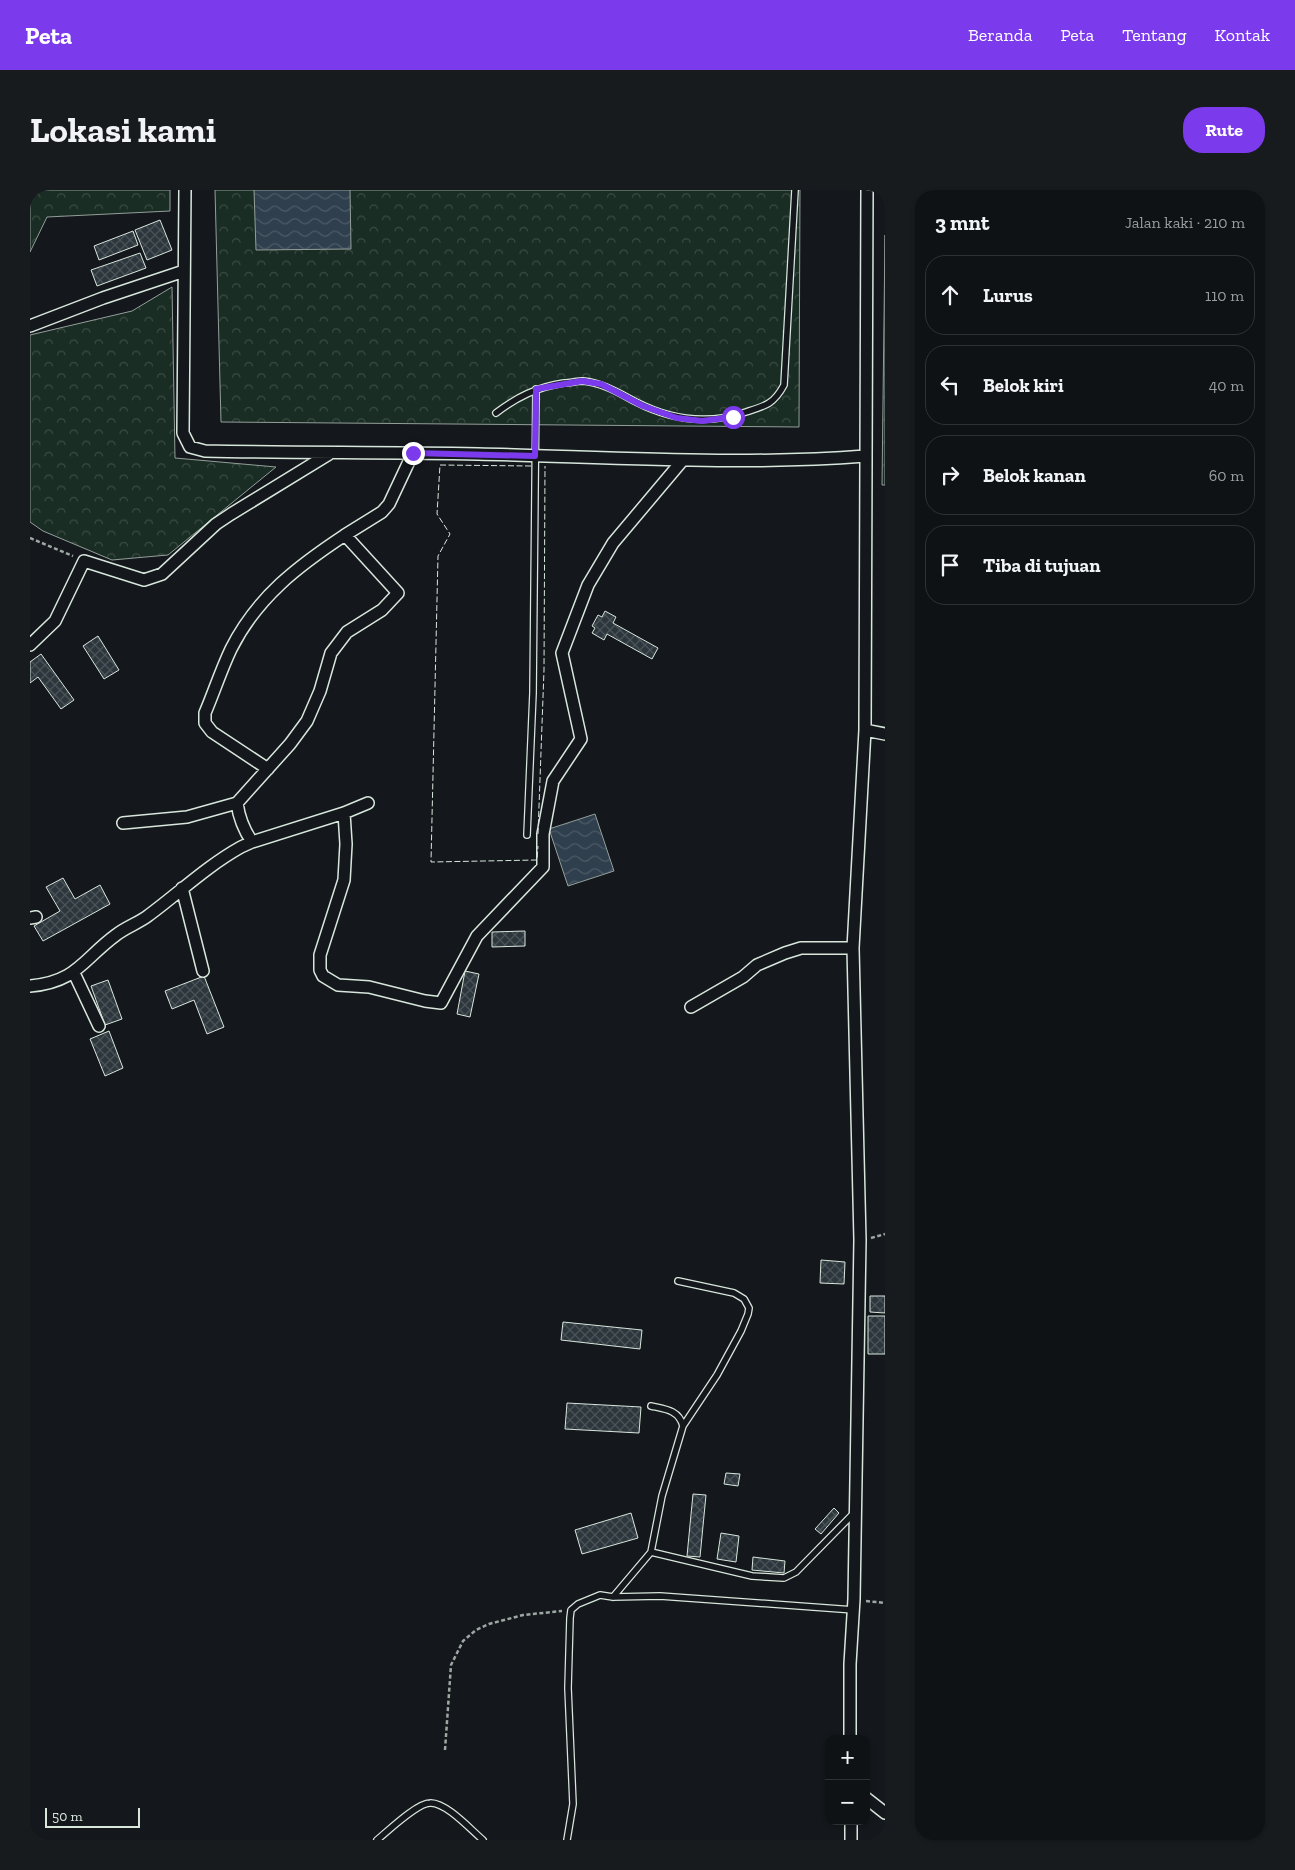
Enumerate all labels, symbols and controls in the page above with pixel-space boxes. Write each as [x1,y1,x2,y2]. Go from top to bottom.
text: Peta [25,21,72,50]
text: Beranda [968,24,1032,46]
text: Peta [1060,24,1094,46]
text: Tentang [1122,24,1187,46]
text: Kontak [1215,24,1270,46]
button: Rute [1183,107,1265,153]
text: Lokasi kami [30,109,216,151]
text: 3 mnt [935,210,989,235]
text: Jalan kaki · 210 m [1125,213,1245,232]
icon: ahead [936,281,964,309]
text: Lurus [983,284,1033,307]
text: 110 m [1205,286,1244,305]
icon: left [936,371,964,399]
text: Belok kiri [983,374,1064,397]
text: 40 m [1209,376,1244,395]
route start [722,406,745,429]
route end [402,442,425,465]
icon: right [936,461,964,489]
text: Belok kanan [983,464,1086,487]
text: 60 m [1209,466,1244,485]
icon: arrive [936,551,964,579]
text: Tiba di tujuan [983,554,1100,577]
map controls [825,1735,870,1825]
button: + [825,1735,870,1780]
button: − [825,1780,870,1825]
scale bar [45,1805,140,1828]
text: 50 m [52,1808,83,1825]

